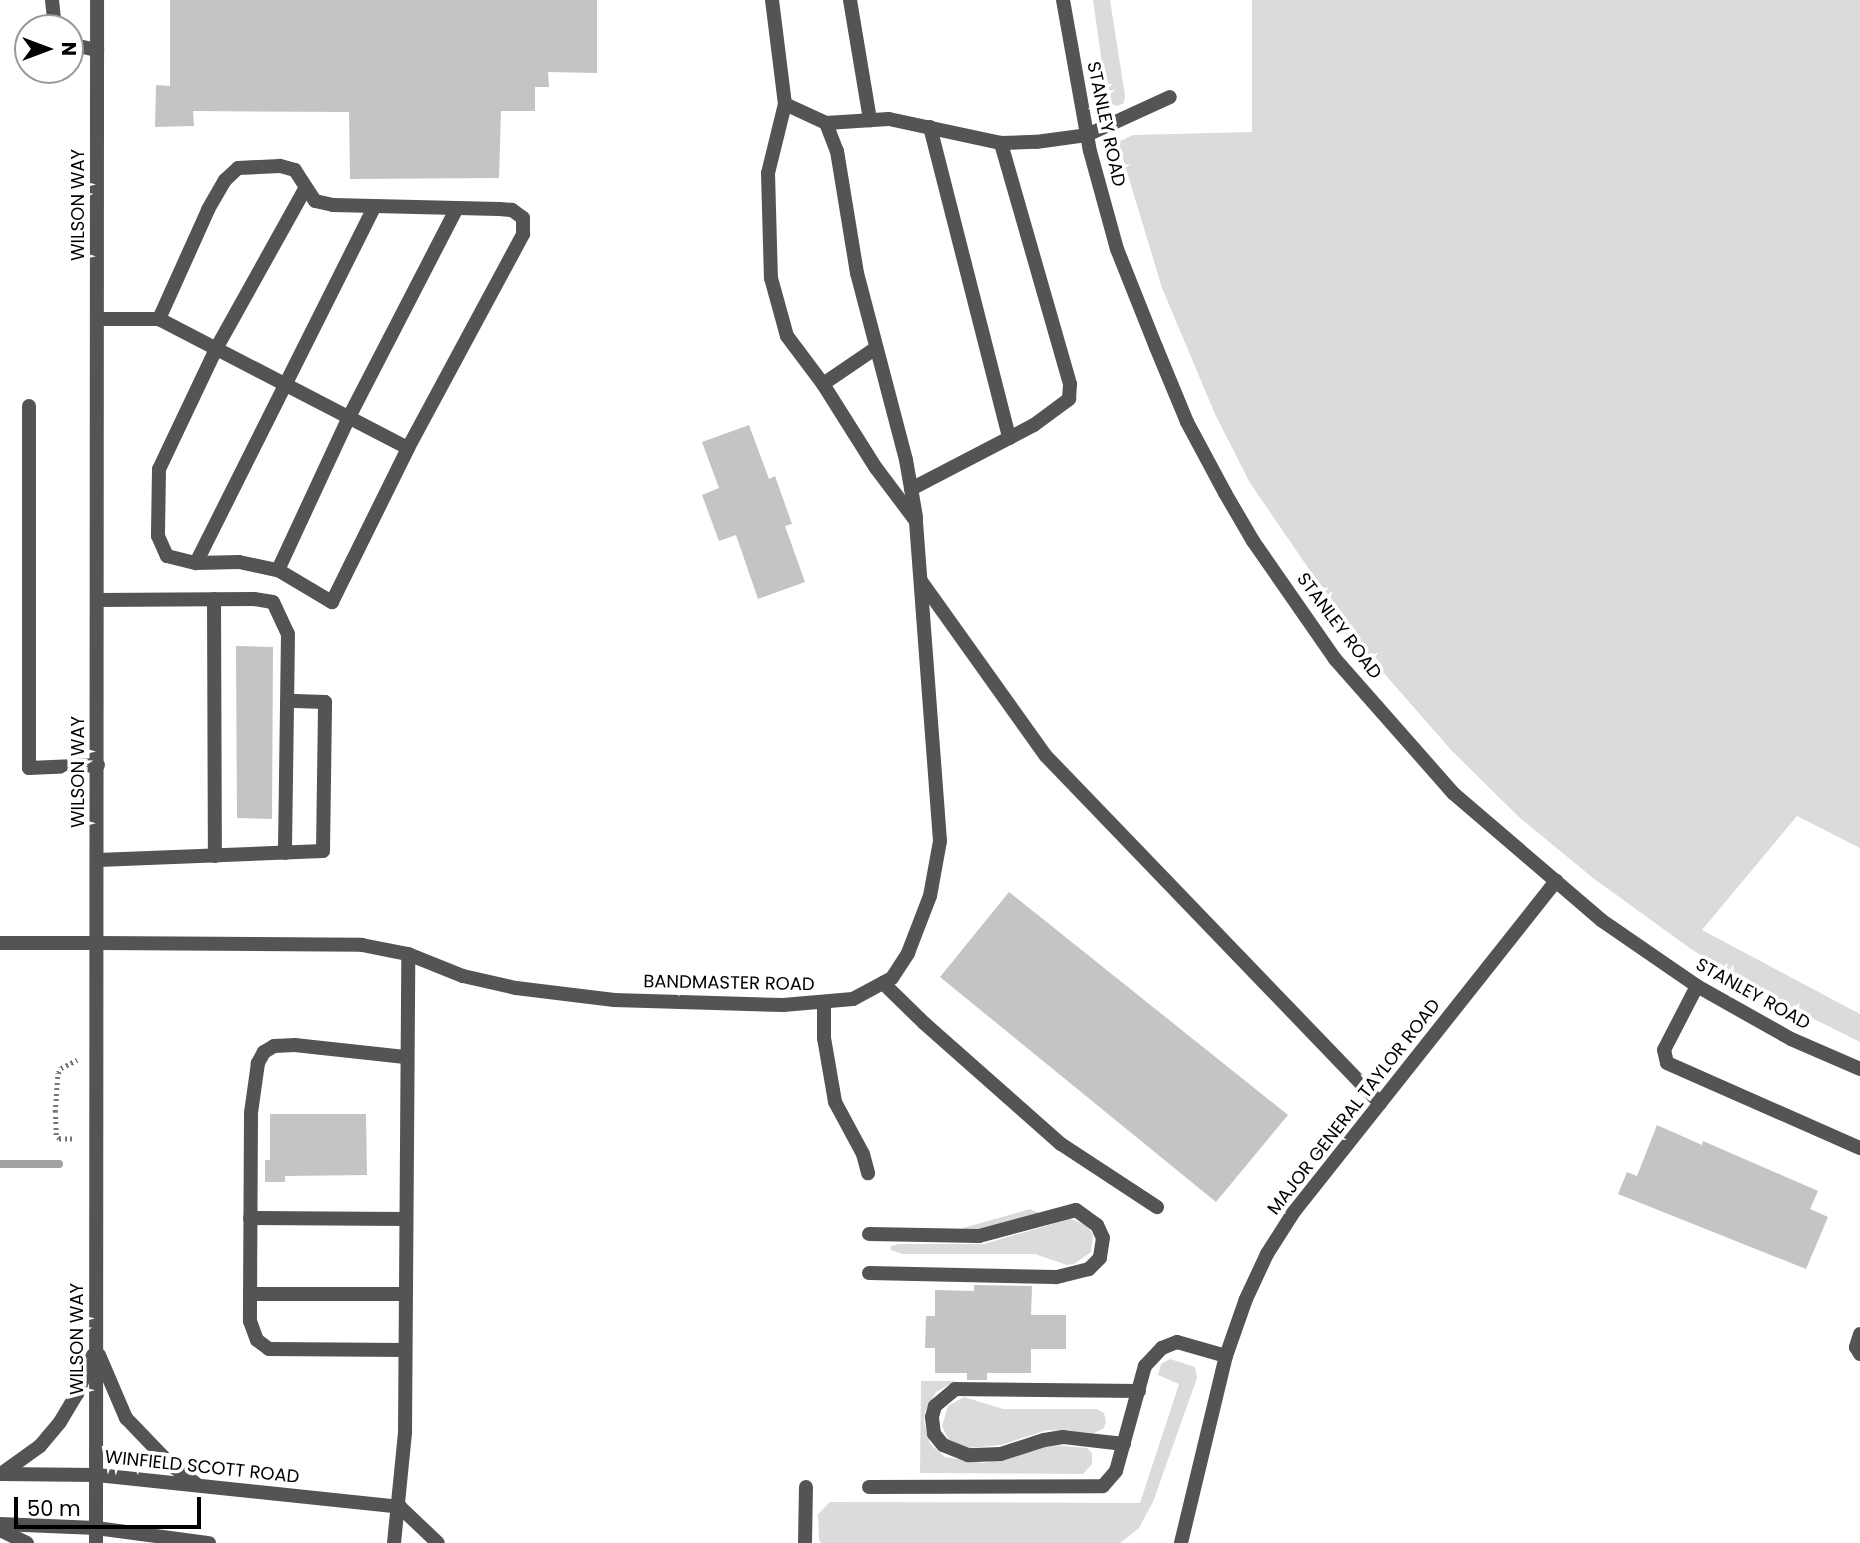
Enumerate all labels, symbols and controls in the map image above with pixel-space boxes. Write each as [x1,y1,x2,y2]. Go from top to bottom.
north arrow [14,14,84,84]
text: N [55,42,82,56]
street label: STANLEY ROAD [1082,59,1130,189]
street label: WILSON WAY [67,149,89,261]
street label: STANLEY ROAD [1292,569,1386,683]
street label: WILSON WAY [67,716,89,828]
street label: STANLEY ROAD [1692,954,1814,1034]
street label: BANDMASTER ROAD [643,971,815,995]
street label: MAJOR GENERAL TAYLOR ROAD [1263,995,1445,1219]
street label: WILSON WAY [66,1283,88,1395]
street label: WINFIELD SCOTT ROAD [104,1446,300,1488]
scale bar [18,1484,205,1528]
text: 50 m [27,1494,81,1523]

